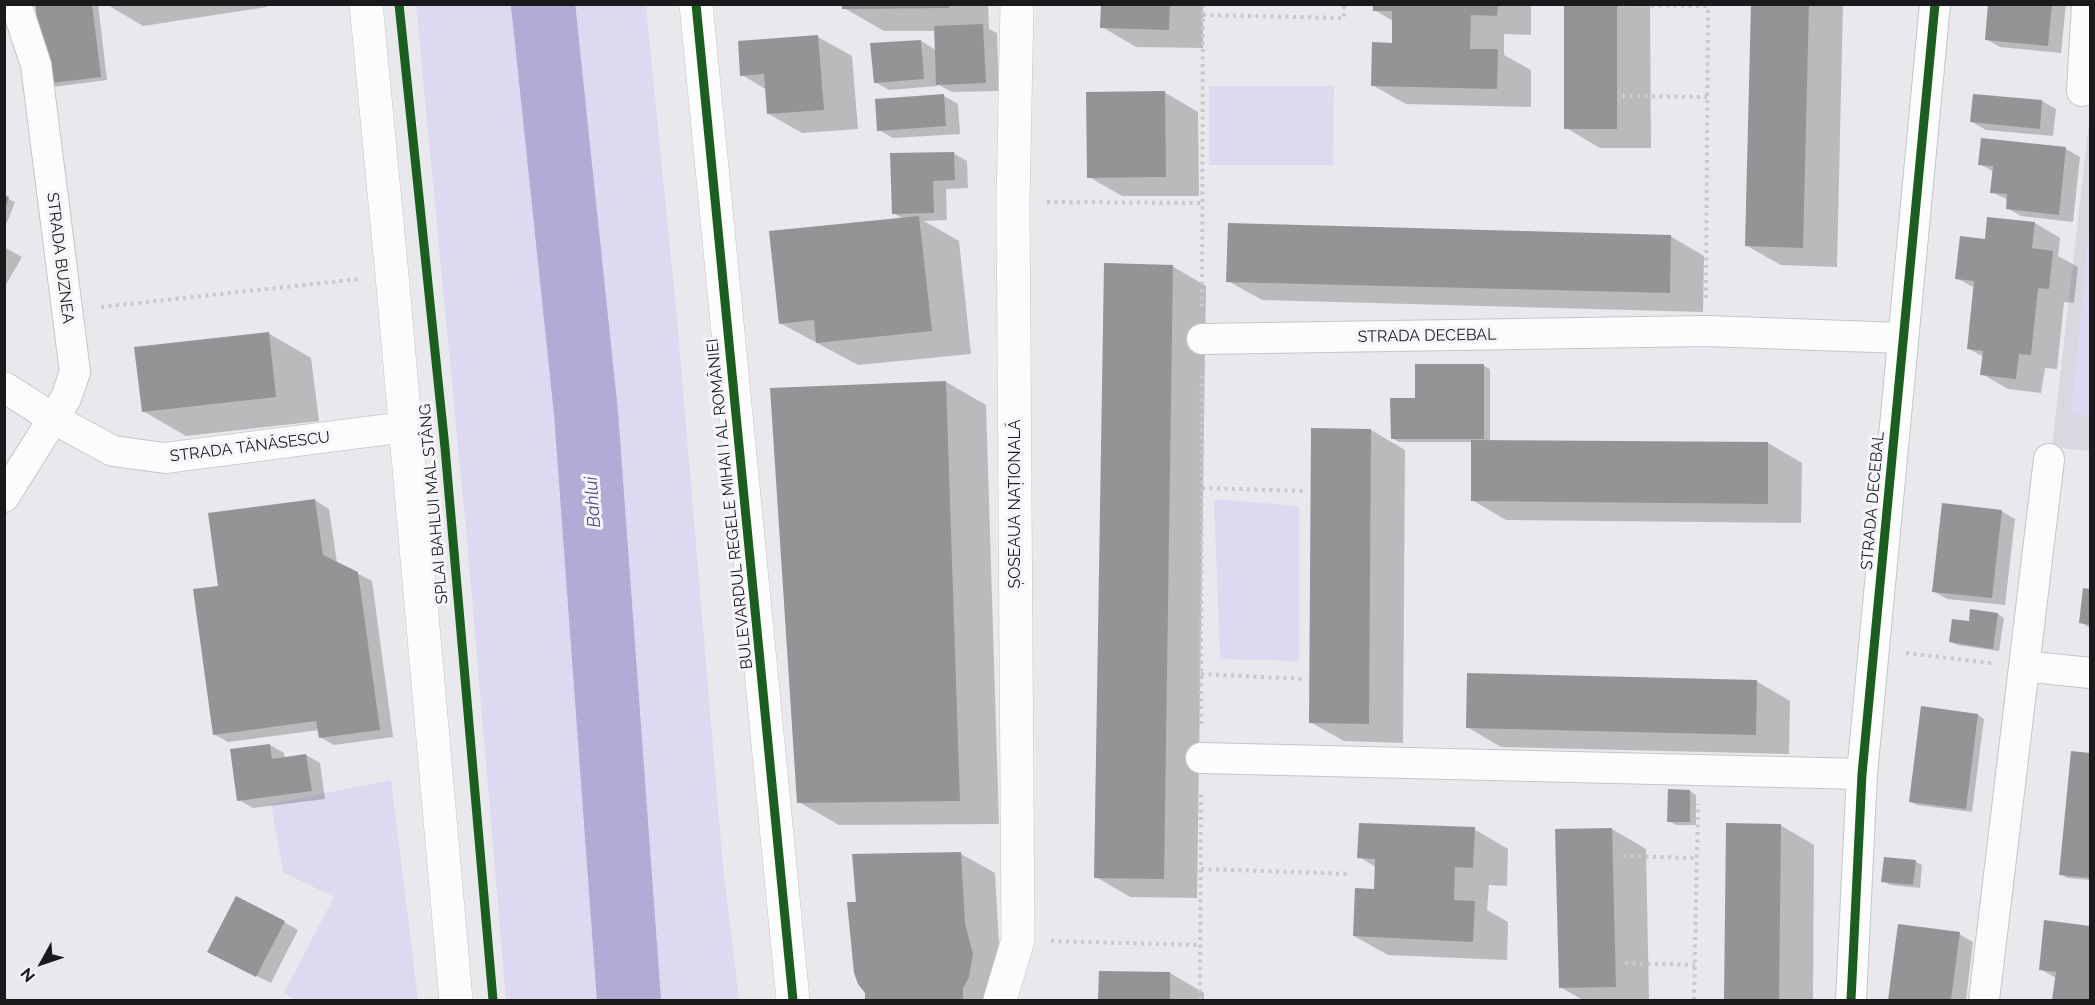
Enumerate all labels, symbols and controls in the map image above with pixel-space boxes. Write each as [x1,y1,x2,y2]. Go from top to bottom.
street label: STRADA BUZNEA [42,191,78,325]
street label: STRADA DECEBAL [1357,325,1497,347]
street label: BULEVARDUL REGELE MIHAI I AL ROMÂNIEI [703,338,757,670]
street label: SPLAI BAHLUI MAL STÂNG [416,403,452,605]
street label: ȘOSEAUA NAȚIONALĂ [1005,419,1025,589]
street label: STRADA TĂNĂSESCU [169,428,331,466]
street label: STRADA DECEBAL [1857,431,1889,571]
water label: Bahlui [580,476,606,528]
north arrow [12,933,72,993]
text: N [17,964,39,986]

